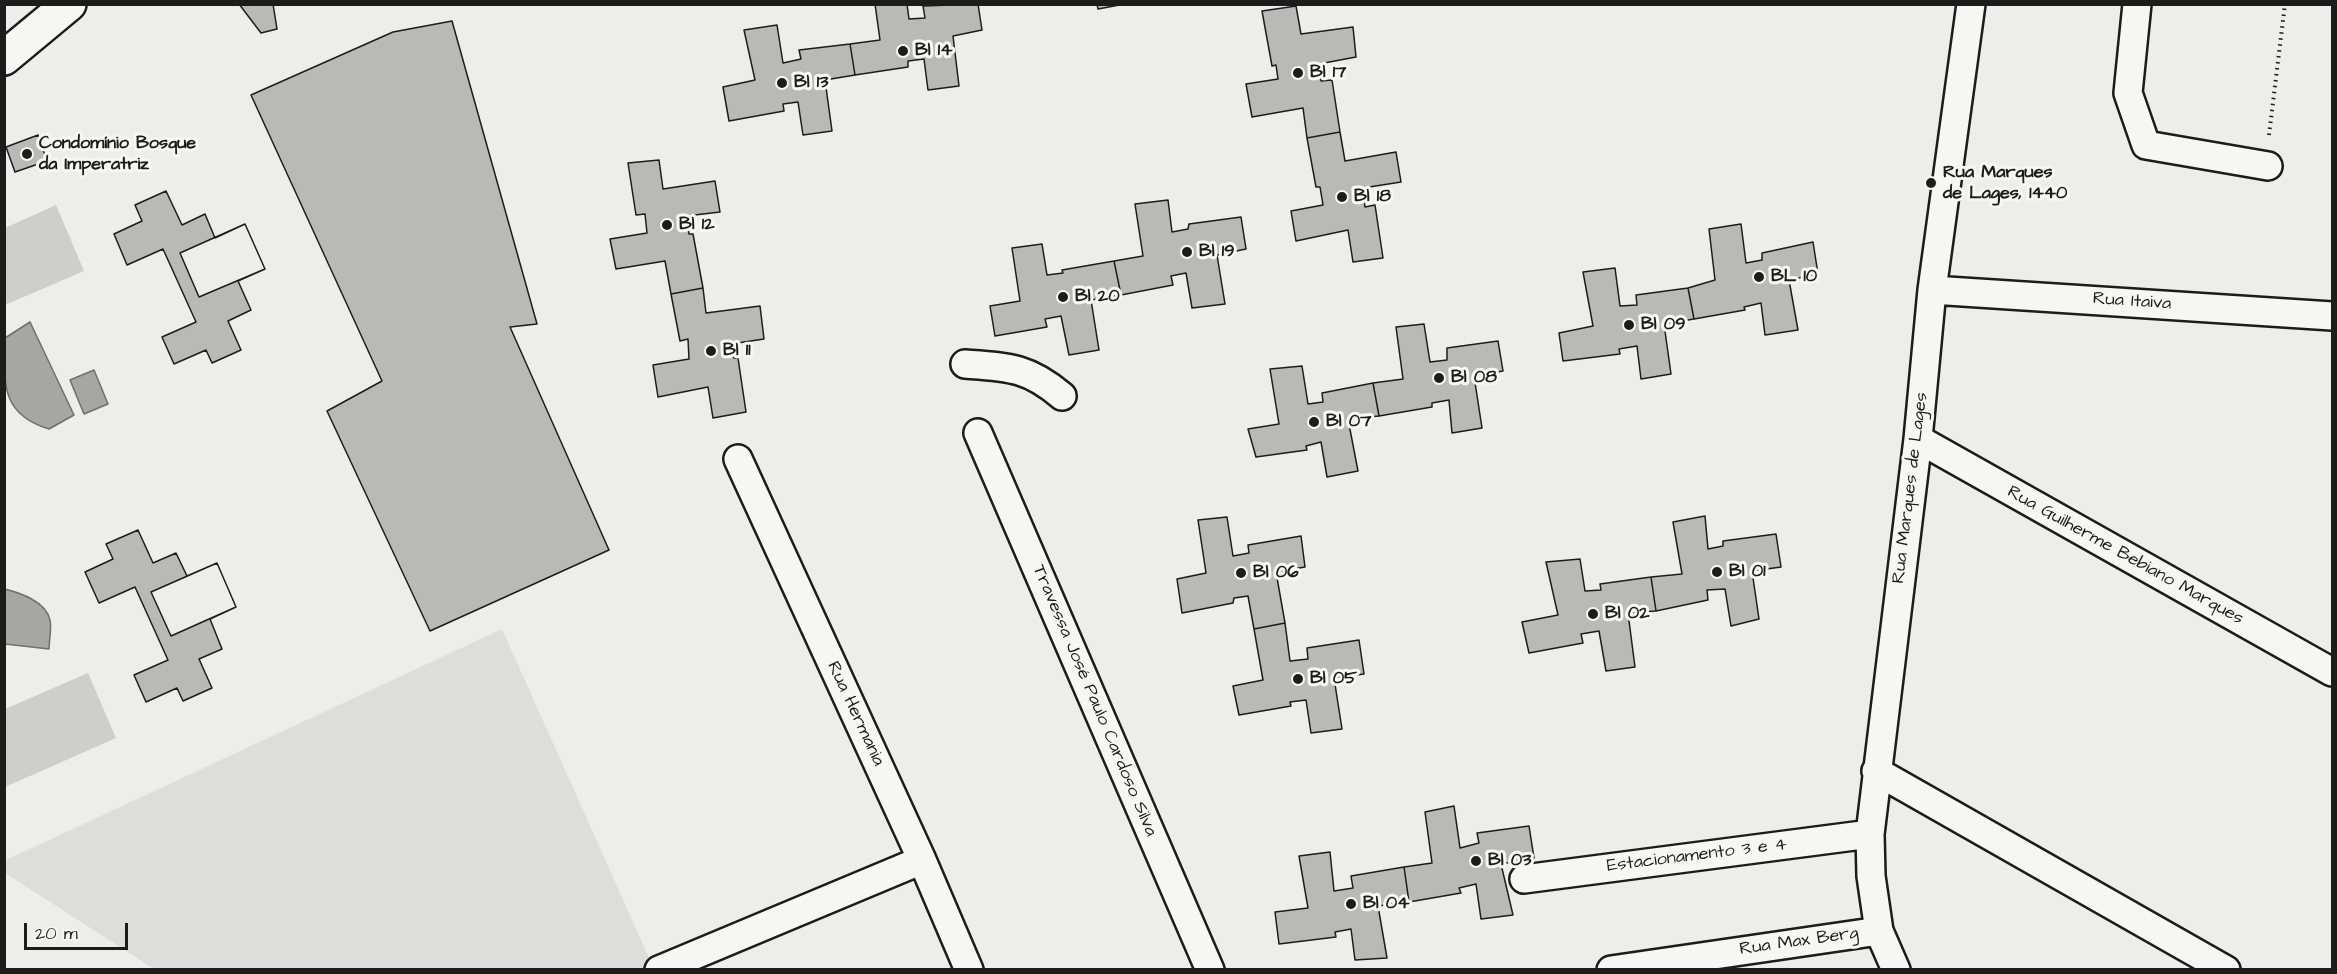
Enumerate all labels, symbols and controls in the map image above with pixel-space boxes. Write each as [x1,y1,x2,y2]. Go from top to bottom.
place label: Bl 14 [915,40,952,62]
marker: Bl 14 [896,44,910,58]
place label: Bl 17 [1310,62,1346,84]
marker: Bl 17 [1291,66,1305,80]
place label: Bl 13 [794,72,828,94]
marker: Bl 13 [775,76,789,90]
place label: Condomínio Bosque da Imperatriz [39,133,196,176]
marker: Condomínio Bosque da Imperatriz [20,147,34,161]
place label: Rua Marques de Lages, 1440 [1943,162,2067,204]
marker: Rua Marques de Lages, 1440 [1924,176,1938,190]
place label: Bl 18 [1354,186,1391,208]
marker: Bl 18 [1335,190,1349,204]
place label: Bl 12 [679,214,714,236]
marker: Bl 12 [660,218,674,232]
place label: Bl 19 [1199,241,1234,263]
marker: Bl 19 [1180,245,1194,259]
place label: BL 10 [1771,266,1817,288]
marker: BL 10 [1752,270,1766,284]
place label: Bl 20 [1075,286,1119,308]
street label: Rua Itaiva [2092,288,2172,316]
marker: Bl 20 [1056,290,1070,304]
place label: Bl 09 [1641,314,1685,336]
marker: Bl 09 [1622,318,1636,332]
place label: Bl 11 [723,340,750,362]
marker: Bl 11 [704,344,718,358]
place label: Bl 08 [1451,367,1497,389]
marker: Bl 08 [1432,371,1446,385]
street label: Rua Marques de Lages [1889,391,1933,585]
place label: Bl 07 [1326,411,1371,433]
marker: Bl 07 [1307,415,1321,429]
street label: Rua Guilherme Bebiano Marques [2003,482,2247,630]
place label: Bl 01 [1729,561,1765,583]
street label: Travessa José Paulo Cardoso Silva [1027,562,1161,840]
place label: Bl 06 [1253,562,1298,584]
marker: Bl 01 [1710,565,1724,579]
marker: Bl 06 [1234,566,1248,580]
place label: Bl 02 [1605,603,1649,625]
marker: Bl 02 [1586,607,1600,621]
street label: Rua Hermania [821,658,889,770]
place label: Bl 05 [1310,668,1357,690]
marker: Bl 05 [1291,672,1305,686]
street label: Estacionamento 3 e 4 [1606,834,1788,878]
place label: Bl 03 [1488,850,1531,872]
marker: Bl 03 [1469,854,1483,868]
place label: Bl 04 [1363,893,1409,915]
marker: Bl 04 [1344,897,1358,911]
scale bar [27,911,130,949]
text: 20 m [35,921,78,946]
street label: Rua Max Berg [1738,923,1860,961]

